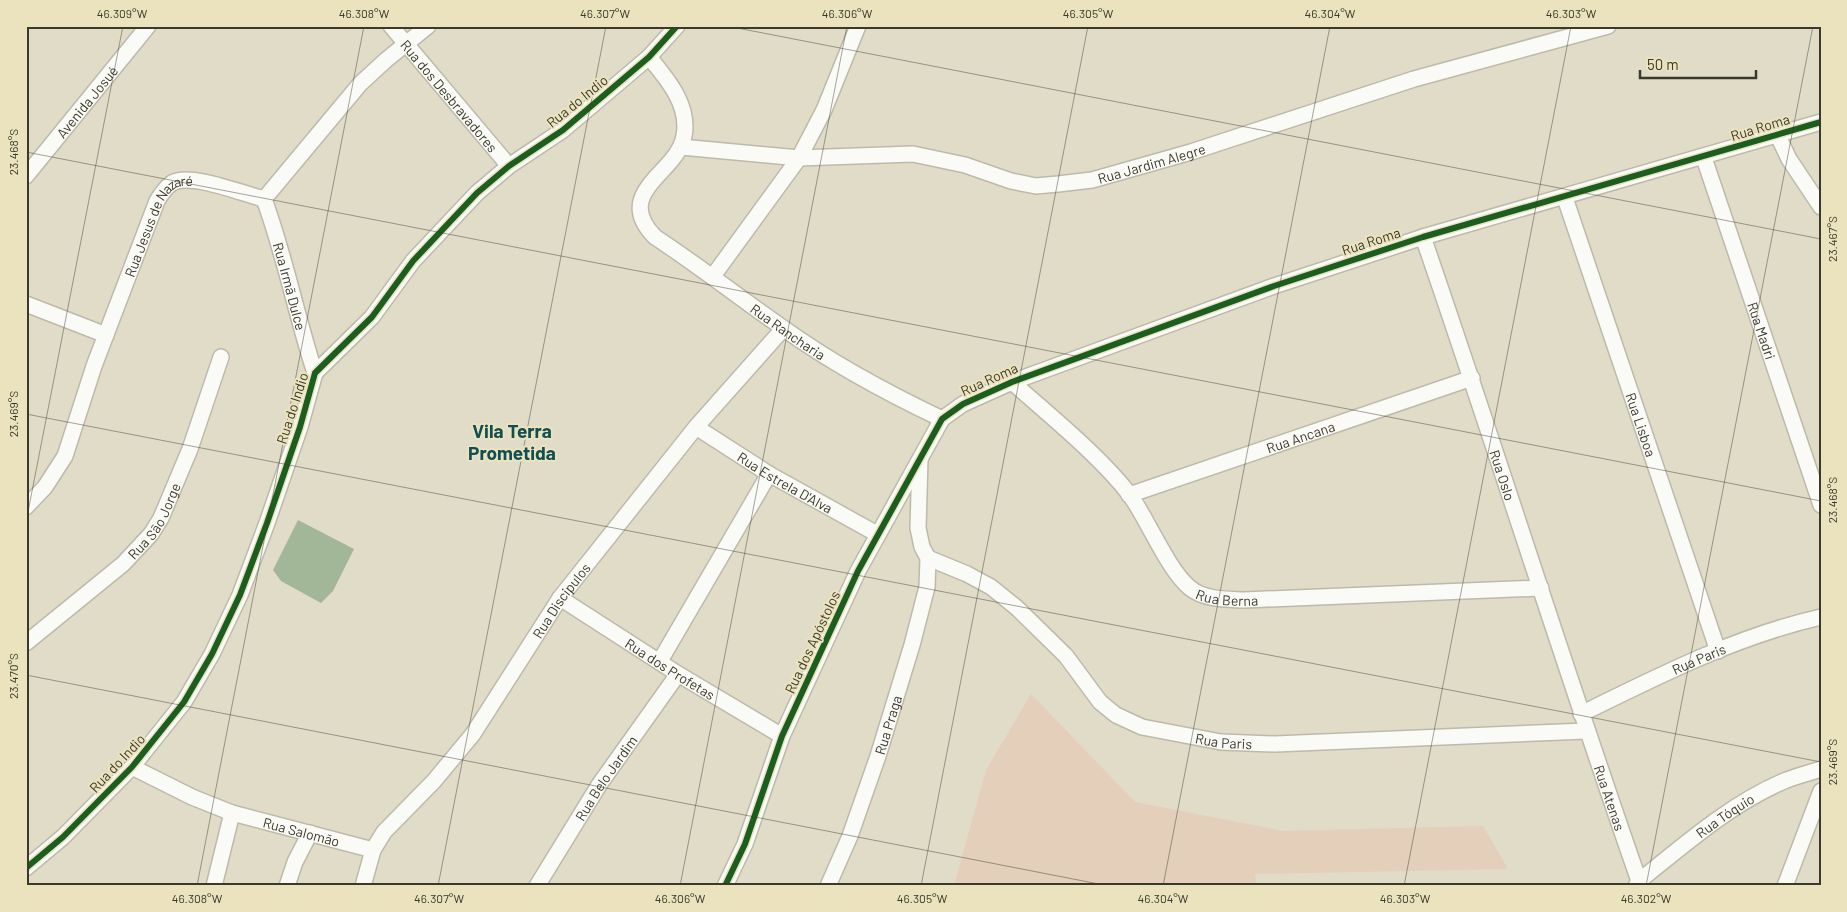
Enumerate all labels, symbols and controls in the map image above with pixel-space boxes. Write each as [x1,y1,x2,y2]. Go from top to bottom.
text: 46.309°W [97,6,148,20]
text: 46.308°W [339,6,390,20]
text: 46.307°W [580,6,630,20]
text: 46.306°W [822,6,873,20]
text: 46.305°W [1063,6,1114,20]
text: 46.304°W [1305,6,1356,20]
text: 46.303°W [1546,6,1597,20]
street label: Rua dos Desbravadores [398,36,502,155]
scale bar [1640,48,1756,80]
text: 50 m [1647,55,1679,73]
street label: Avenida Josué [52,62,121,141]
street label: Rua do Indio [543,71,611,131]
street label: Rua Roma [1728,110,1792,144]
text: 23.468°S [6,129,20,175]
street label: Rua Jardim Alegre [1096,139,1207,187]
street label: Rua Jesus de Nazaré [120,171,193,279]
text: 23.467°S [1825,216,1839,262]
street label: Rua Roma [1339,224,1403,258]
street label: Rua Irmã Dulce [270,240,310,332]
street label: Rua Rancharia [748,299,829,363]
street label: Rua Madri [1745,300,1780,361]
street label: Rua Roma [958,359,1020,399]
street label: Rua do Indio [272,370,312,446]
street label: Rua Lisboa [1623,390,1660,459]
text: 23.469°S [6,391,20,437]
street label: Rua Ancana [1264,417,1337,456]
district label: Vila Terra Prometida [468,419,556,464]
street label: Rua Oslo [1487,447,1519,502]
street label: Rua Estrela D'Alva [735,448,836,516]
text: 23.468°S [1825,477,1839,523]
street label: Rua São Jorge [124,480,183,562]
street label: Rua Discipulos [528,559,594,641]
street label: Rua Berna [1194,585,1258,609]
street label: Rua dos Apóstolos [781,588,843,696]
street label: Rua dos Profetas [622,634,719,703]
street label: Rua Paris [1669,639,1728,678]
text: 23.470°S [6,653,20,699]
street label: Rua Praga [870,693,905,757]
street label: Rua Paris [1194,729,1253,752]
street label: Rua do Indio [86,730,148,796]
street label: Rua Belo Jardim [571,732,640,824]
text: 23.469°S [1825,739,1839,785]
street label: Rua Atenas [1591,763,1629,833]
street label: Rua Tóquio [1692,789,1757,841]
street label: Rua Salomão [261,813,342,849]
text: 46.308°W [172,891,223,905]
text: 46.307°W [414,891,464,905]
text: 46.306°W [655,891,706,905]
text: 46.305°W [897,891,948,905]
text: 46.304°W [1138,891,1189,905]
text: 46.303°W [1380,891,1431,905]
text: 46.302°W [1621,891,1672,905]

